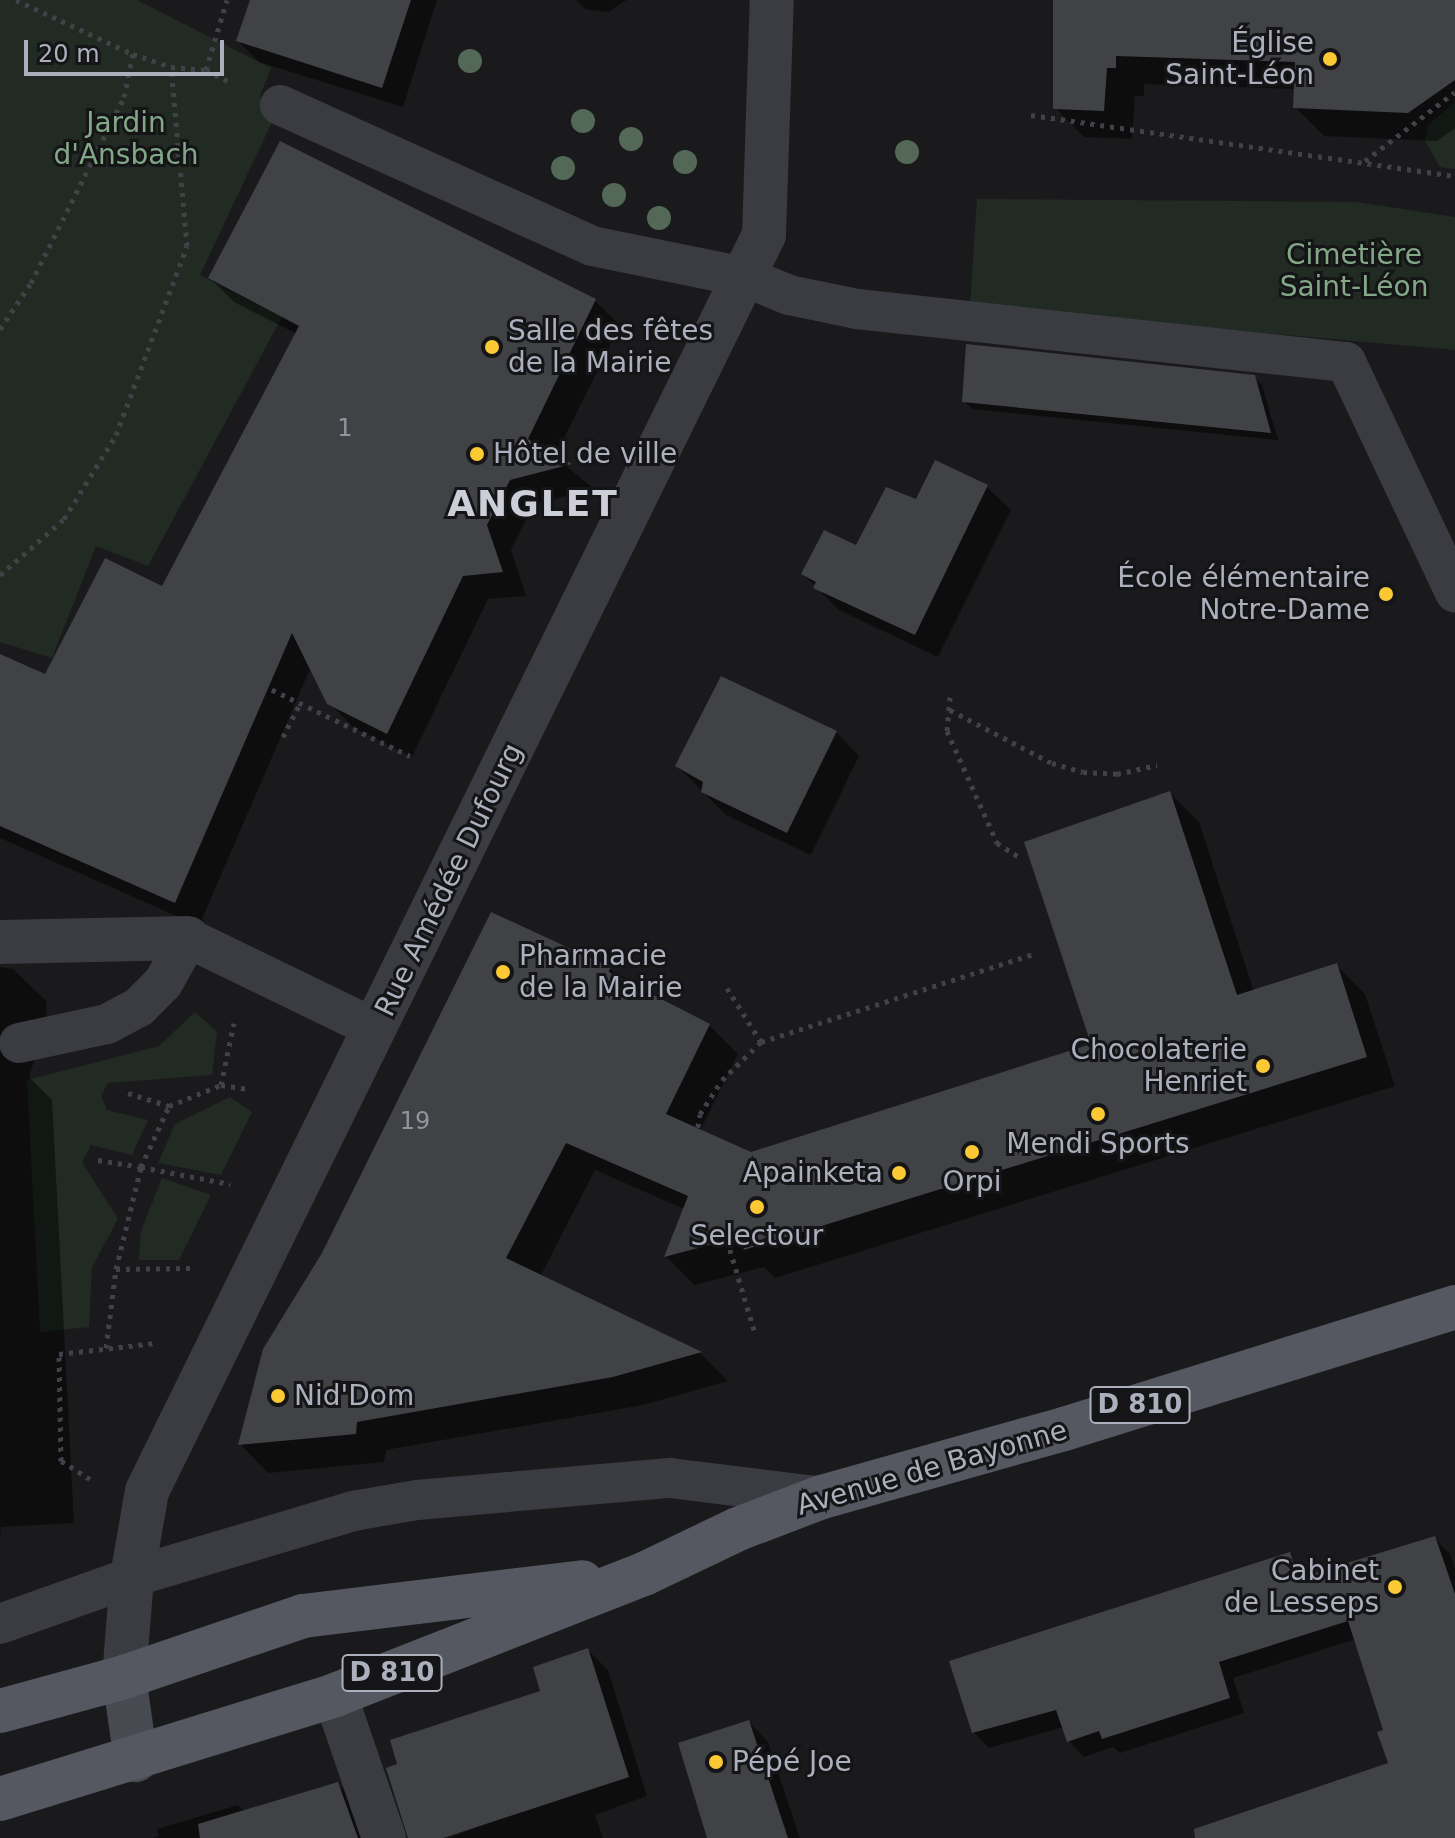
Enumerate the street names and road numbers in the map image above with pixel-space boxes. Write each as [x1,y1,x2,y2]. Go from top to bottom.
street label: Rue Amédée Dufourg [368,738,530,1022]
road number: D 810 [1088,1383,1192,1427]
street label: Avenue de Bayonne [793,1413,1071,1523]
road number: D 810 [340,1651,444,1695]

